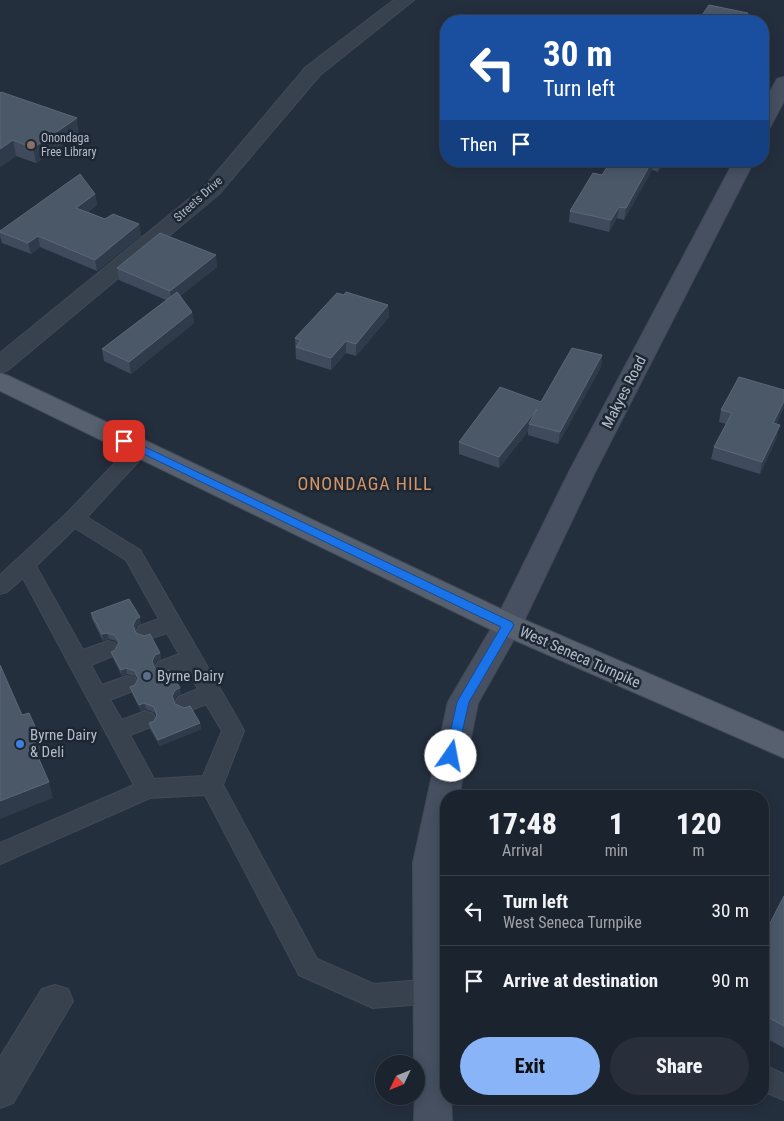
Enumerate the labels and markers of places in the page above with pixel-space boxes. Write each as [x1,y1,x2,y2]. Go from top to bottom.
place label: Onondaga Free Library [41,131,96,159]
marker: Onondaga Free Library [25,139,37,151]
pin [103,420,145,462]
place label: Byrne Dairy [157,667,224,685]
marker: Byrne Dairy [141,670,153,682]
place label: Byrne Dairy & Deli [30,726,97,761]
marker: Byrne Dairy & Deli [14,738,26,750]

